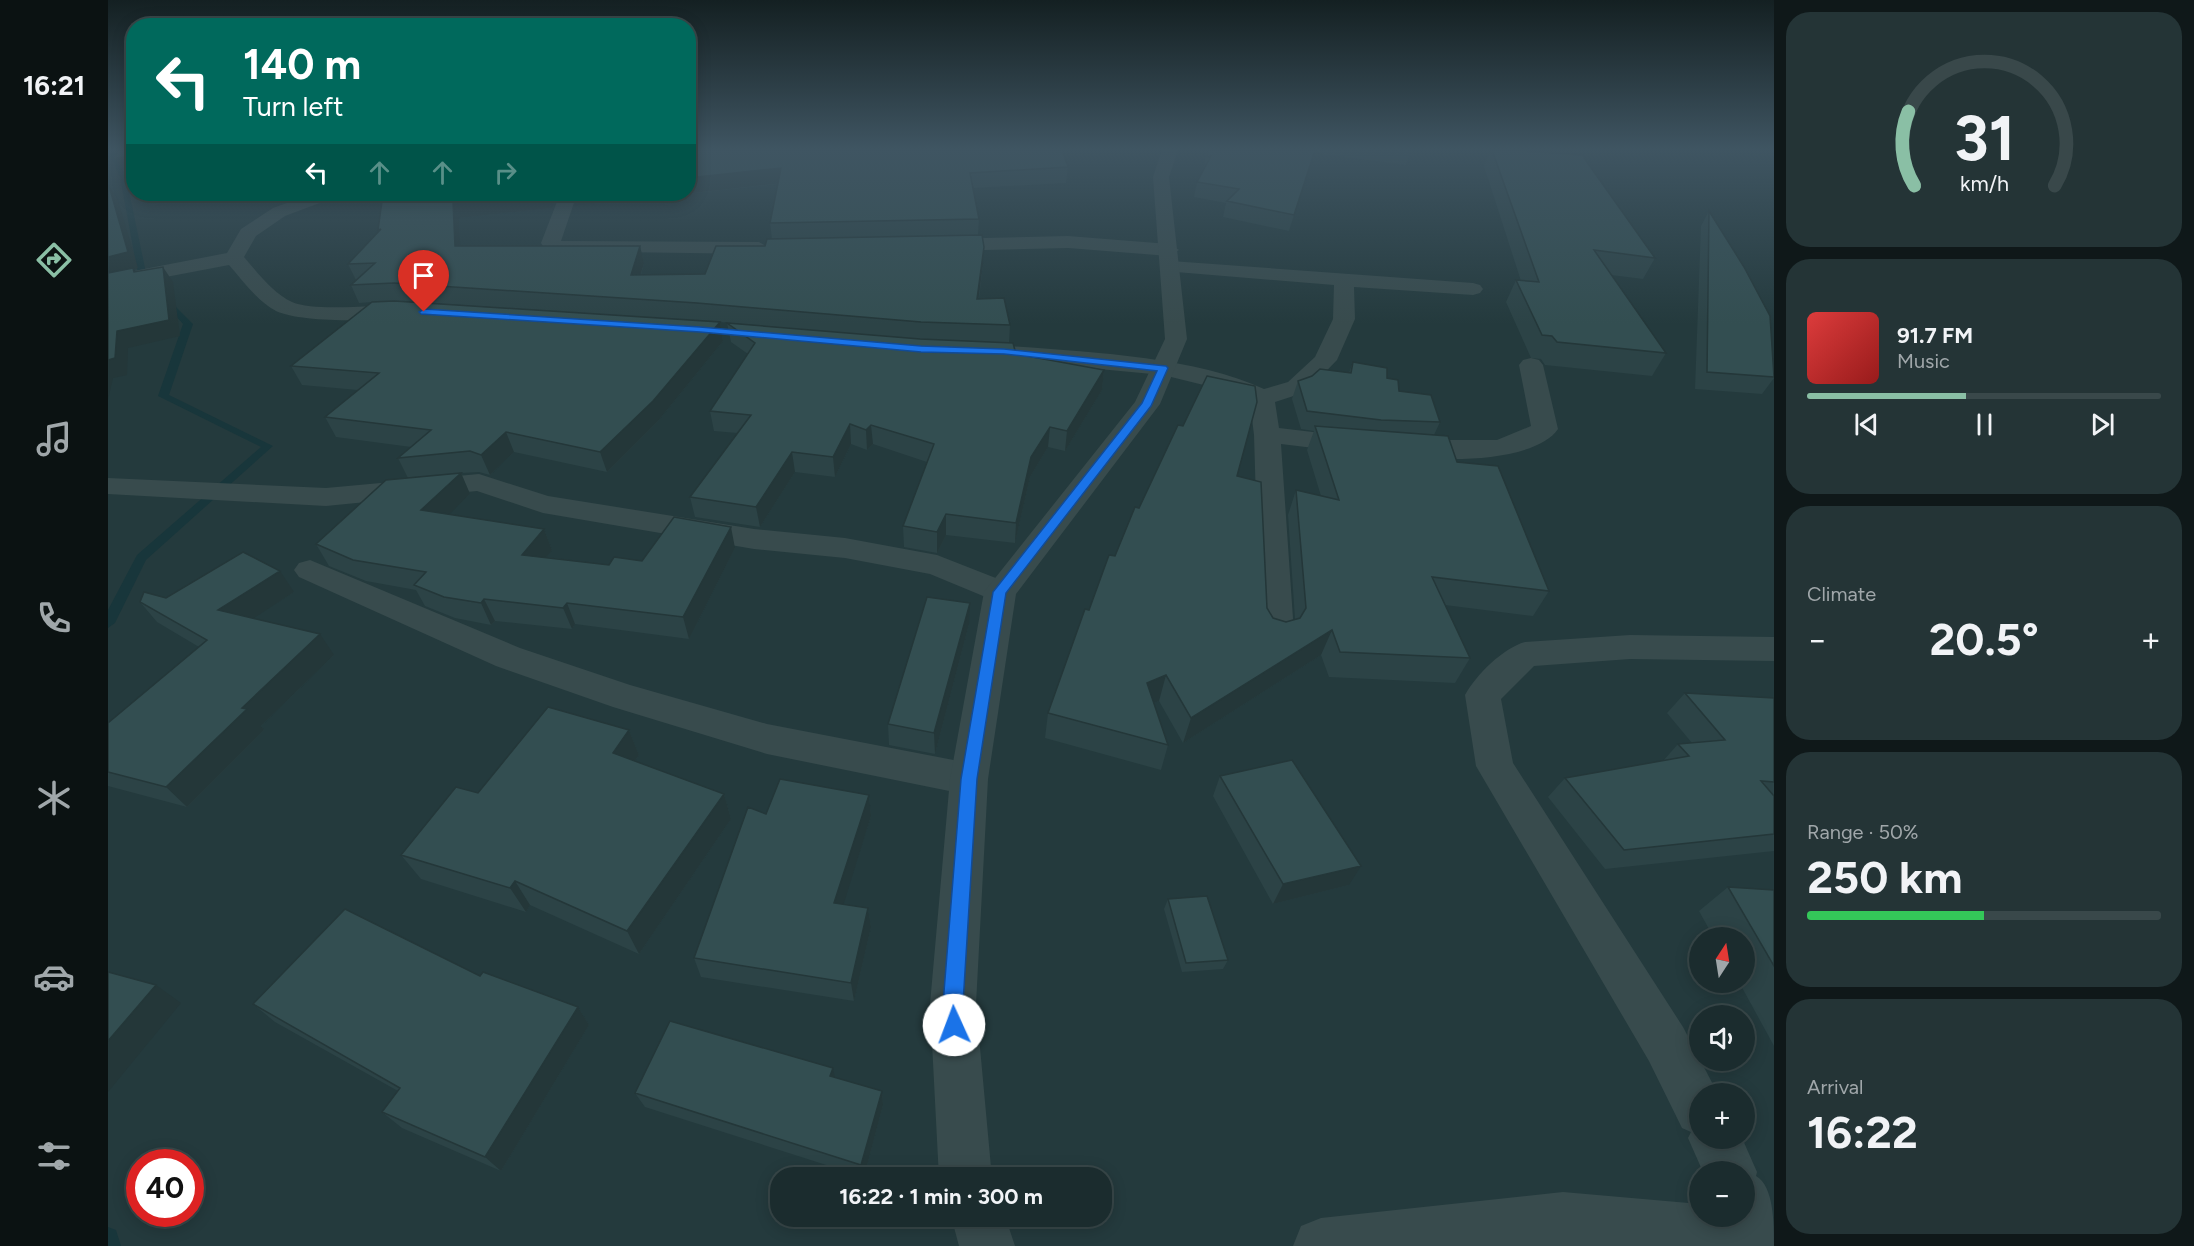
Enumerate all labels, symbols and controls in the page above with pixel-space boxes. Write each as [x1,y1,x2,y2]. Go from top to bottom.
text: 140 m [243,39,361,90]
icon: left [144,42,222,120]
text: 16:21 [23,69,85,102]
text: Turn left [243,90,343,123]
text: 31 [1953,102,2015,177]
icon: left [300,156,333,189]
icon: ahead [363,156,396,189]
icon: ahead [426,156,459,189]
icon: right [489,156,522,189]
text: km/h [1960,172,2008,197]
icon: directions [33,239,75,281]
pin [398,250,449,312]
icon: arrive [407,259,440,292]
text: 91.7 FM [1897,322,1973,349]
text: Music [1897,349,1950,373]
icon: previous [1850,408,1883,441]
icon: pause [1968,408,2001,441]
icon: next [2086,408,2119,441]
icon: music [33,418,75,460]
text: Climate [1807,582,1876,606]
icon: phone [33,597,75,639]
text: 20.5° [1929,612,2039,666]
text: − [1807,620,1828,659]
text: + [2140,620,2161,659]
icon: climate [33,777,75,819]
text: Range · 50% [1807,820,1919,844]
text: 250 km [1807,850,1963,904]
north arrow [1689,927,1755,993]
map controls [1689,927,1755,1227]
icon: car [33,956,75,998]
position arrow [922,993,986,1057]
button: sound [1689,1005,1755,1071]
text: Arrival [1807,1075,1863,1099]
button: + [1689,1083,1755,1149]
text: 16:22 [1807,1105,1918,1159]
icon: filters [33,1135,75,1177]
speed limit sign: 40 [126,1149,204,1227]
button: − [1689,1161,1755,1227]
text: 16:22 · 1 min · 300 m [839,1183,1043,1210]

